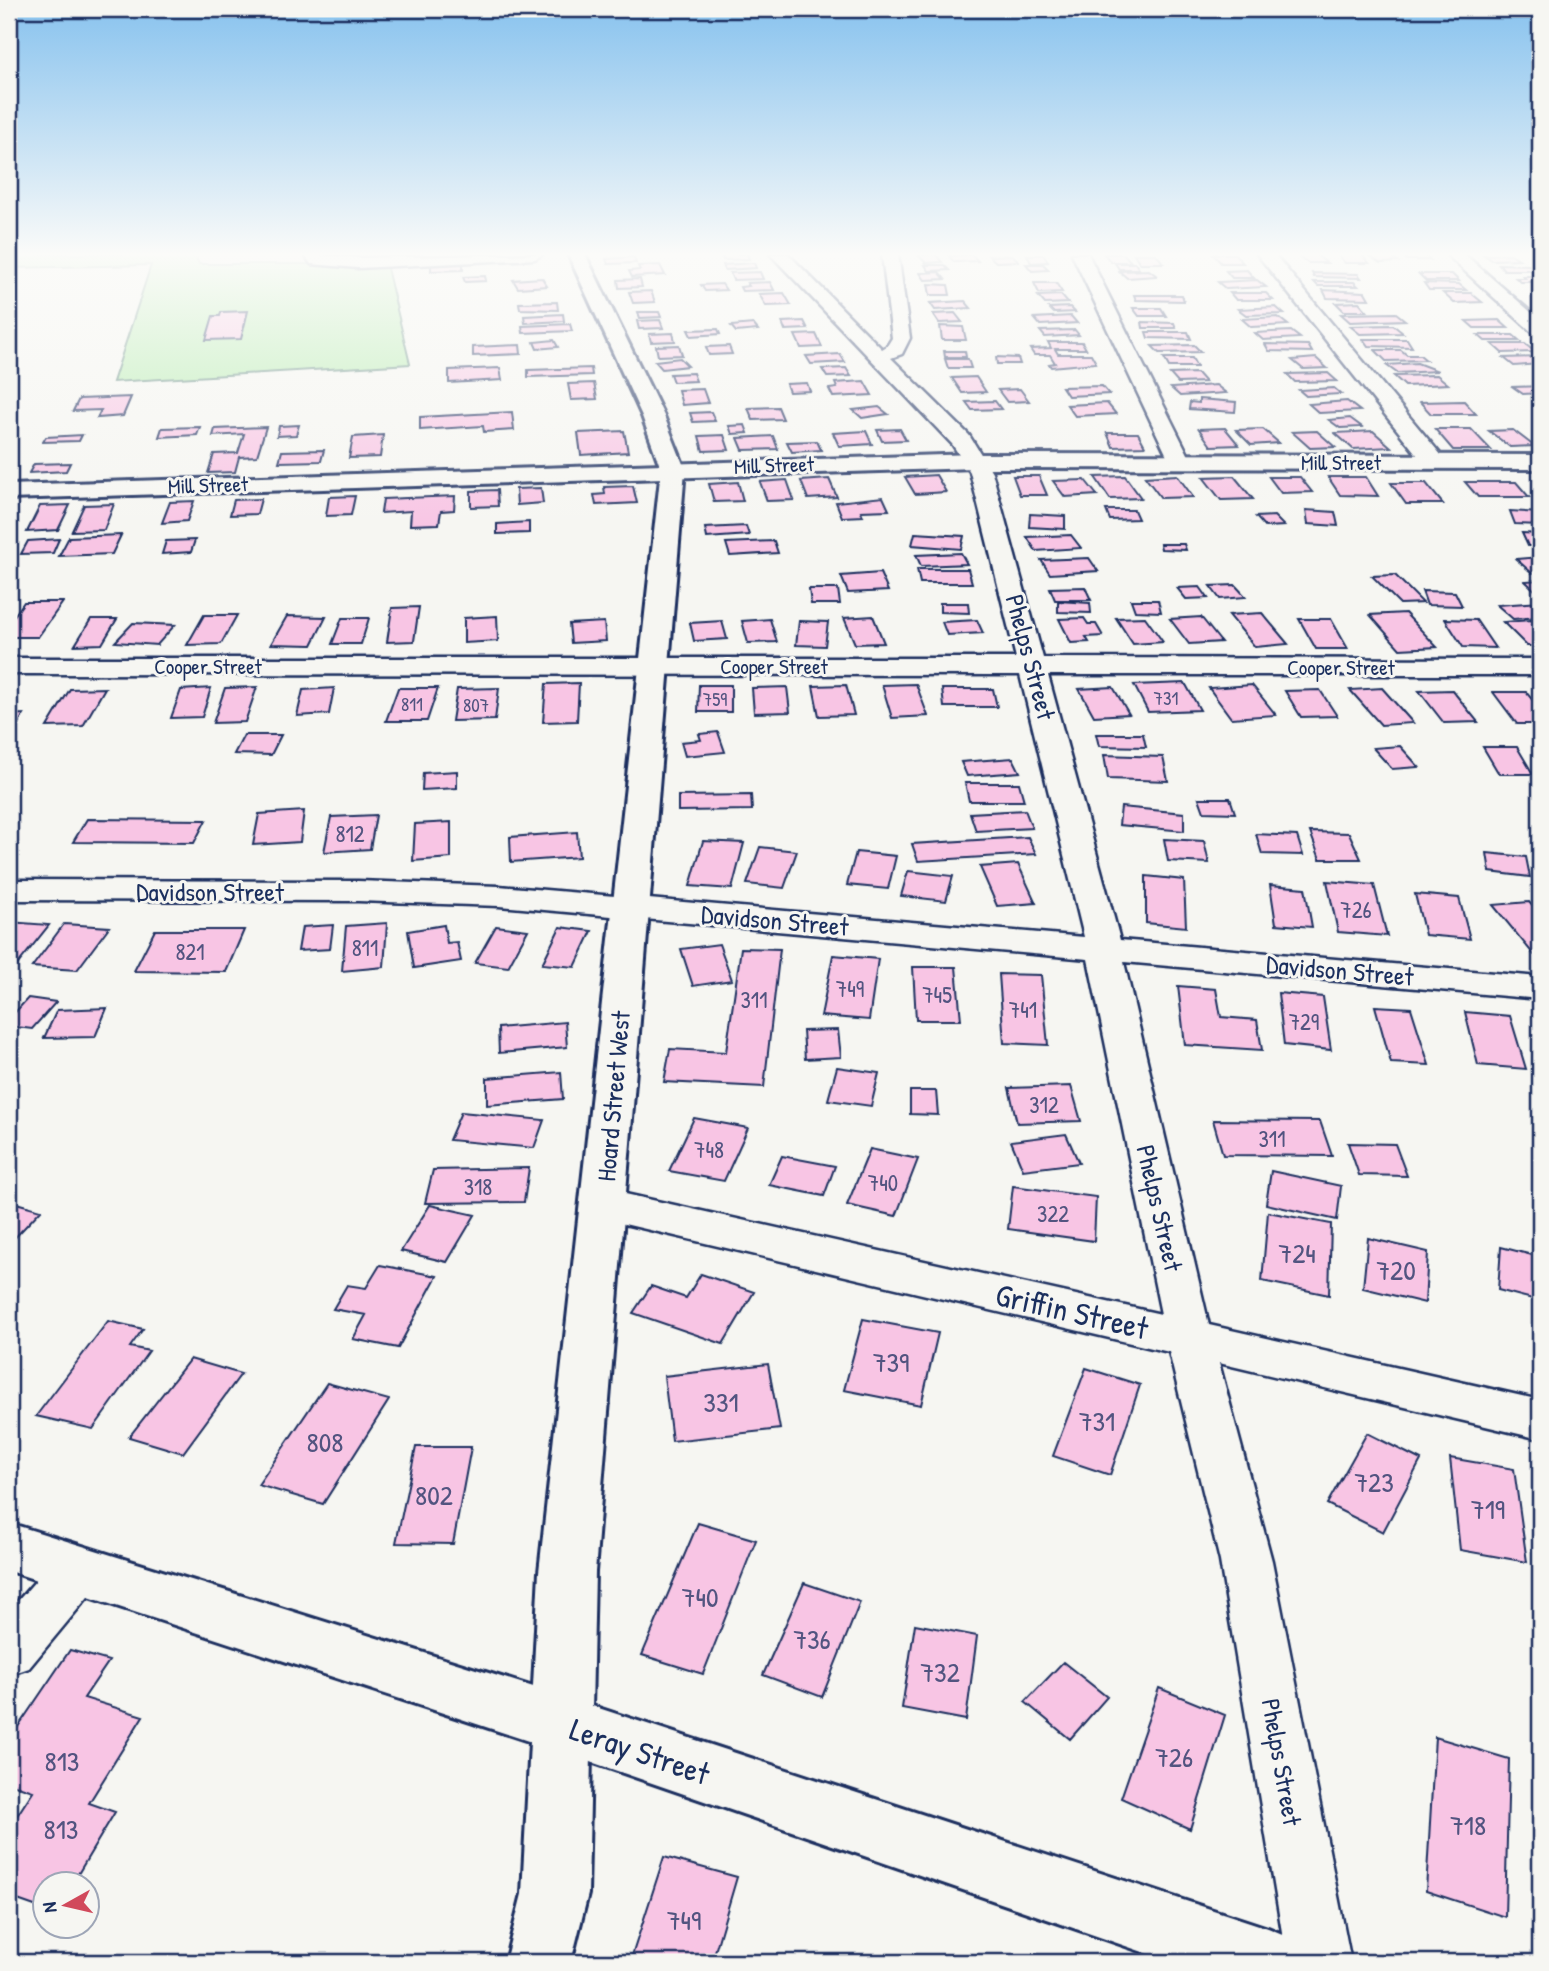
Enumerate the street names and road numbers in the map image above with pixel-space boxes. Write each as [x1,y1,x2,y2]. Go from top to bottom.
street label: Mill Street [1301,448,1382,477]
street label: Mill Street [734,449,815,481]
street label: Mill Street [168,469,249,501]
street label: Phelps Street [997,590,1065,725]
street label: Cooper Street [154,652,263,681]
street label: Cooper Street [720,652,829,681]
street label: Cooper Street [1287,653,1396,682]
street label: Davidson Street [136,874,285,909]
street label: Davidson Street [700,896,851,944]
street label: Davidson Street [1265,946,1416,994]
street label: Hoard Street West [588,1008,638,1183]
street label: Phelps Street [1129,1142,1192,1275]
street label: Griffin Street [992,1273,1153,1350]
street label: Phelps Street [1254,1696,1311,1829]
street label: Leray Street [564,1707,716,1795]

